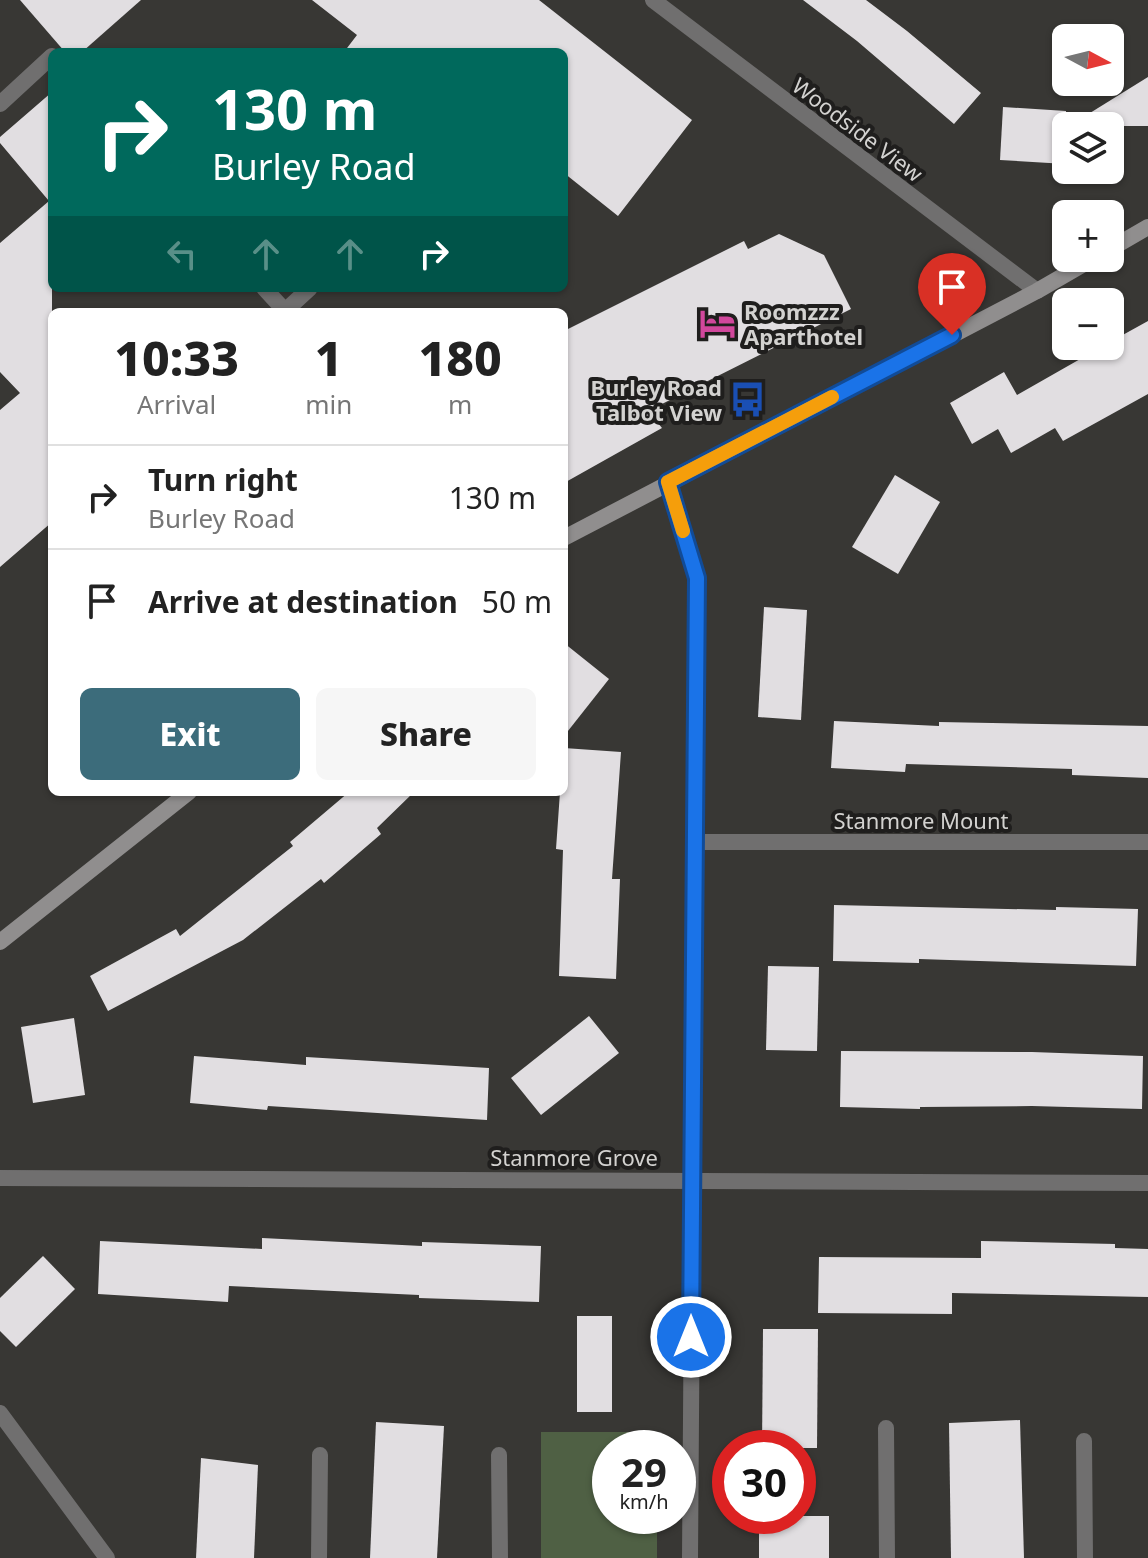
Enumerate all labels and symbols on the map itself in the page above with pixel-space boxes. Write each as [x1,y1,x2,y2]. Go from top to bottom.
north arrow [1052,24,1124,96]
street label: Woodside View [787,70,930,188]
pin [918,253,986,335]
place label: Roomzzz Aparthotel [744,296,863,351]
hotel icon: Roomzzz Aparthotel [699,305,737,343]
place label: Burley Road Talbot View [590,372,722,427]
bus stop icon: Burley Road Talbot View [729,381,767,419]
street label: Stanmore Mount [833,805,1009,835]
street label: Stanmore Grove [490,1142,658,1172]
position arrow [649,1295,733,1379]
speed limit sign: 30 [712,1430,816,1534]

